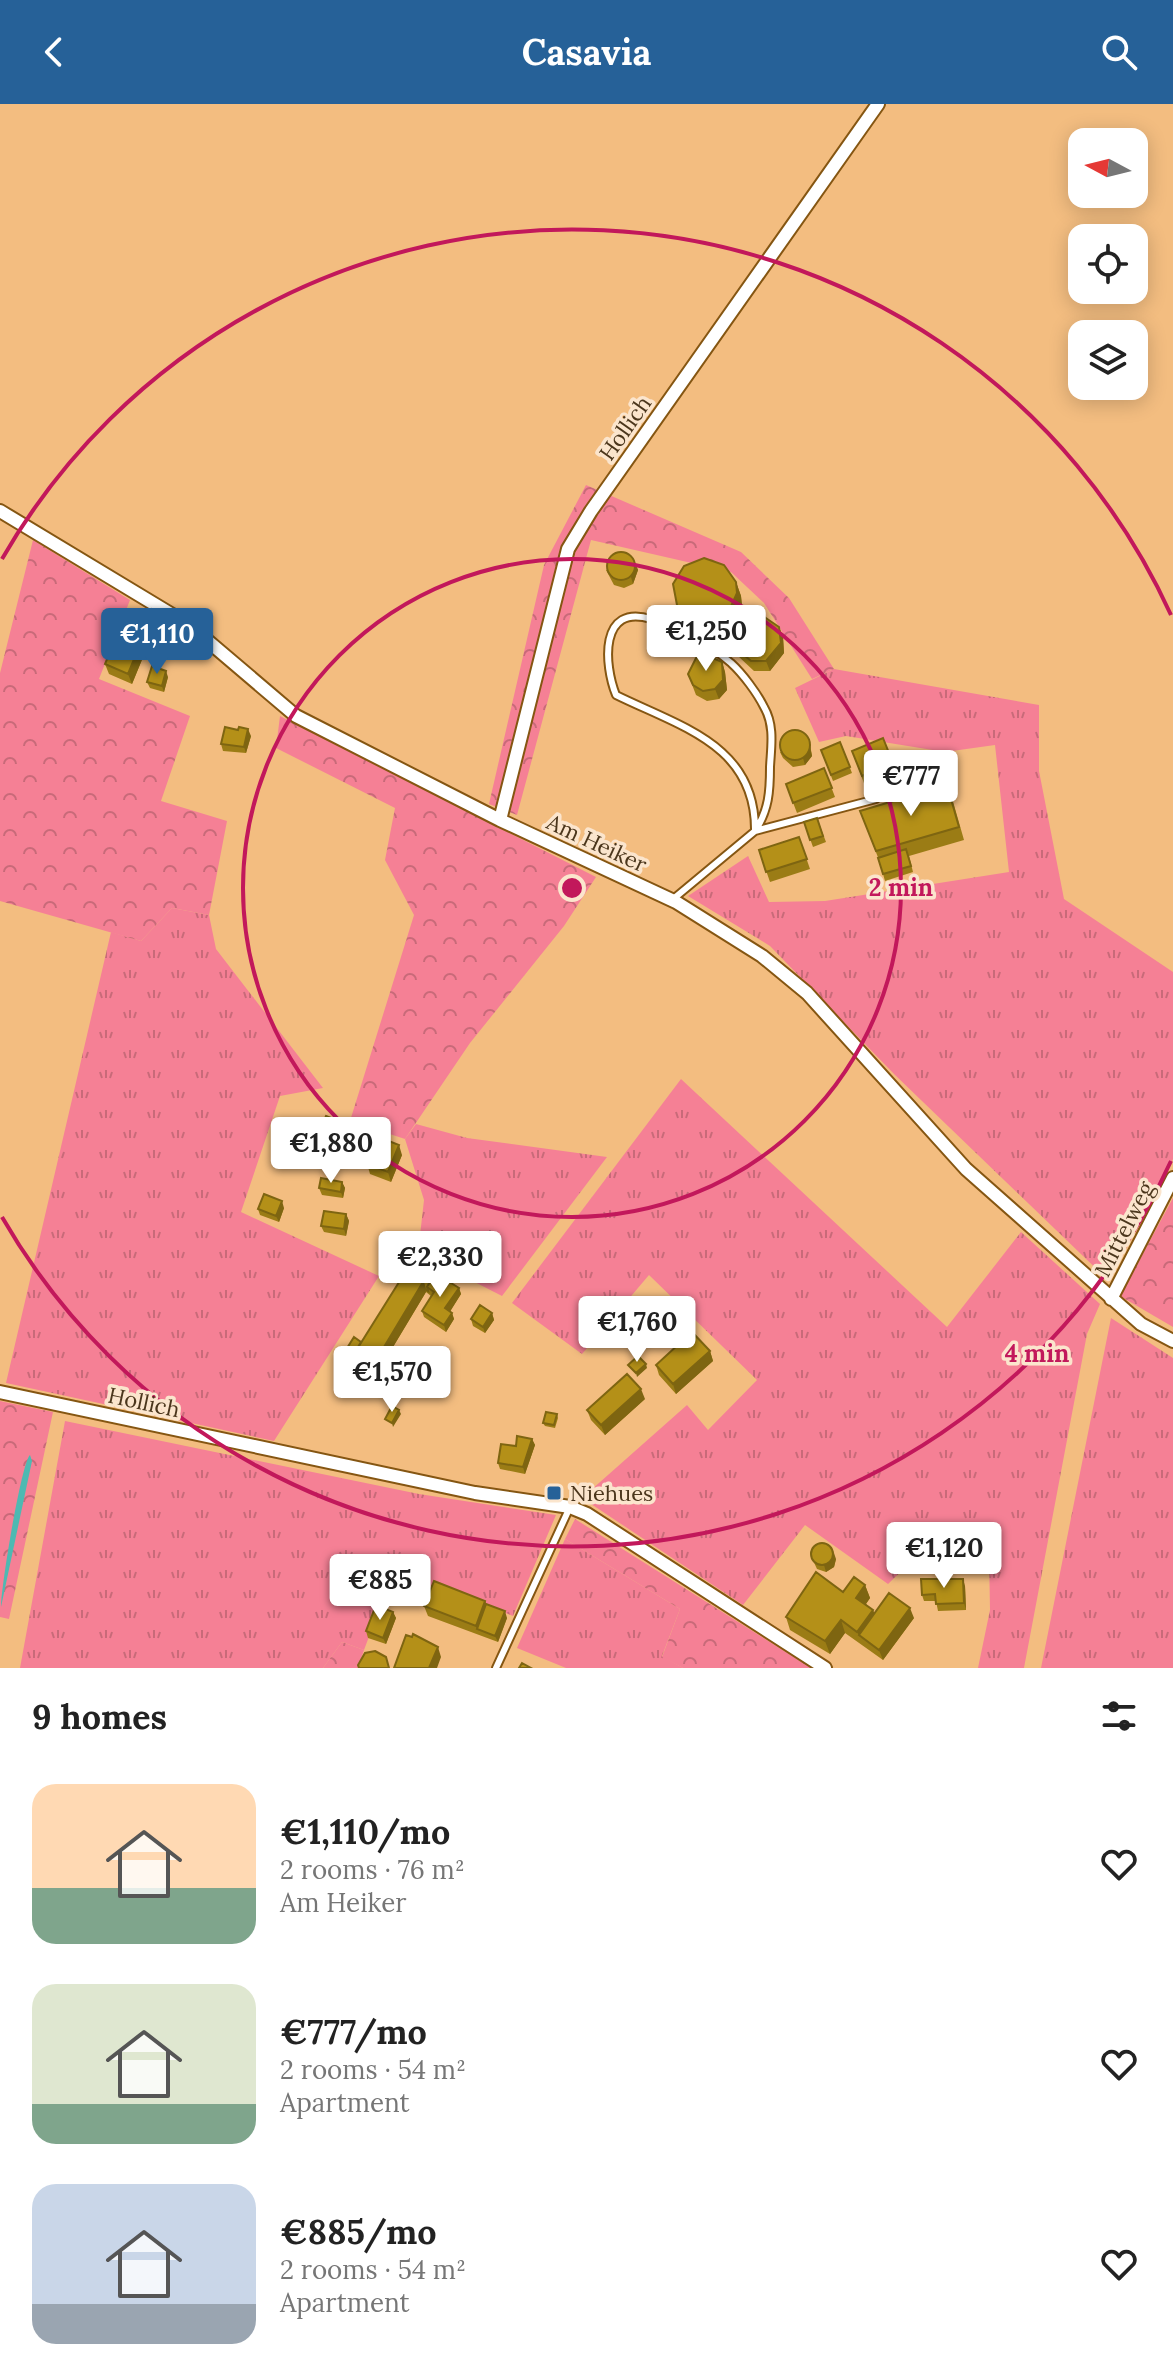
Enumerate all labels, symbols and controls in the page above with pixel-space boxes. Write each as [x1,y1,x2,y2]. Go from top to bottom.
text: Casavia [522,29,651,75]
icon: back [32,30,76,74]
icon: search [1097,30,1141,74]
north arrow [1068,128,1148,208]
map controls [1068,128,1148,400]
button: locate [1068,224,1148,304]
button: layers [1068,320,1148,400]
street label: Hollich [593,390,657,466]
pin: €1,250 [641,605,771,673]
pin: €1,110 [92,608,222,676]
text: €1,250 [665,614,747,647]
text: €1,110 [119,617,195,650]
pin: €777 [864,750,958,818]
text: €777 [882,759,940,792]
street label: Am Heiker [542,807,652,879]
text: 2 min [869,872,933,903]
centre of rings [558,874,586,902]
pin: €1,880 [266,1117,396,1185]
text: €1,880 [289,1126,373,1159]
street label: Mittelweg [1088,1176,1160,1281]
pin: €2,330 [375,1231,505,1299]
text: €2,330 [396,1240,484,1273]
pin: €1,760 [572,1296,702,1364]
text: €1,760 [596,1305,678,1338]
text: 4 min [1005,1338,1069,1369]
pin: €1,570 [327,1346,457,1414]
text: €1,570 [352,1355,432,1388]
street label: Hollich [106,1381,182,1423]
place label: Niehues [570,1479,653,1507]
marker: Niehues [545,1484,563,1502]
pin: €1,120 [879,1522,1009,1590]
text: €1,120 [904,1531,984,1564]
pin: €885 [333,1554,427,1622]
text: €885 [348,1563,412,1596]
icon: filters [1097,1694,1141,1738]
text: 9 homes [32,1695,167,1738]
text: €1,110/mo [280,1810,450,1853]
icon: home [96,1816,192,1912]
icon: heart [1097,1842,1141,1886]
text: 2 rooms · 76 m² [280,1853,465,1886]
text: Am Heiker [280,1886,407,1919]
text: €777/mo [280,2010,427,2053]
icon: home [96,2016,192,2112]
icon: heart [1097,2042,1141,2086]
text: 2 rooms · 54 m² [280,2053,466,2086]
text: Apartment [280,2086,410,2119]
text: €885/mo [280,2210,436,2253]
icon: home [96,2216,192,2312]
icon: heart [1097,2242,1141,2286]
text: 2 rooms · 54 m² [280,2253,466,2286]
text: Apartment [280,2286,410,2319]

